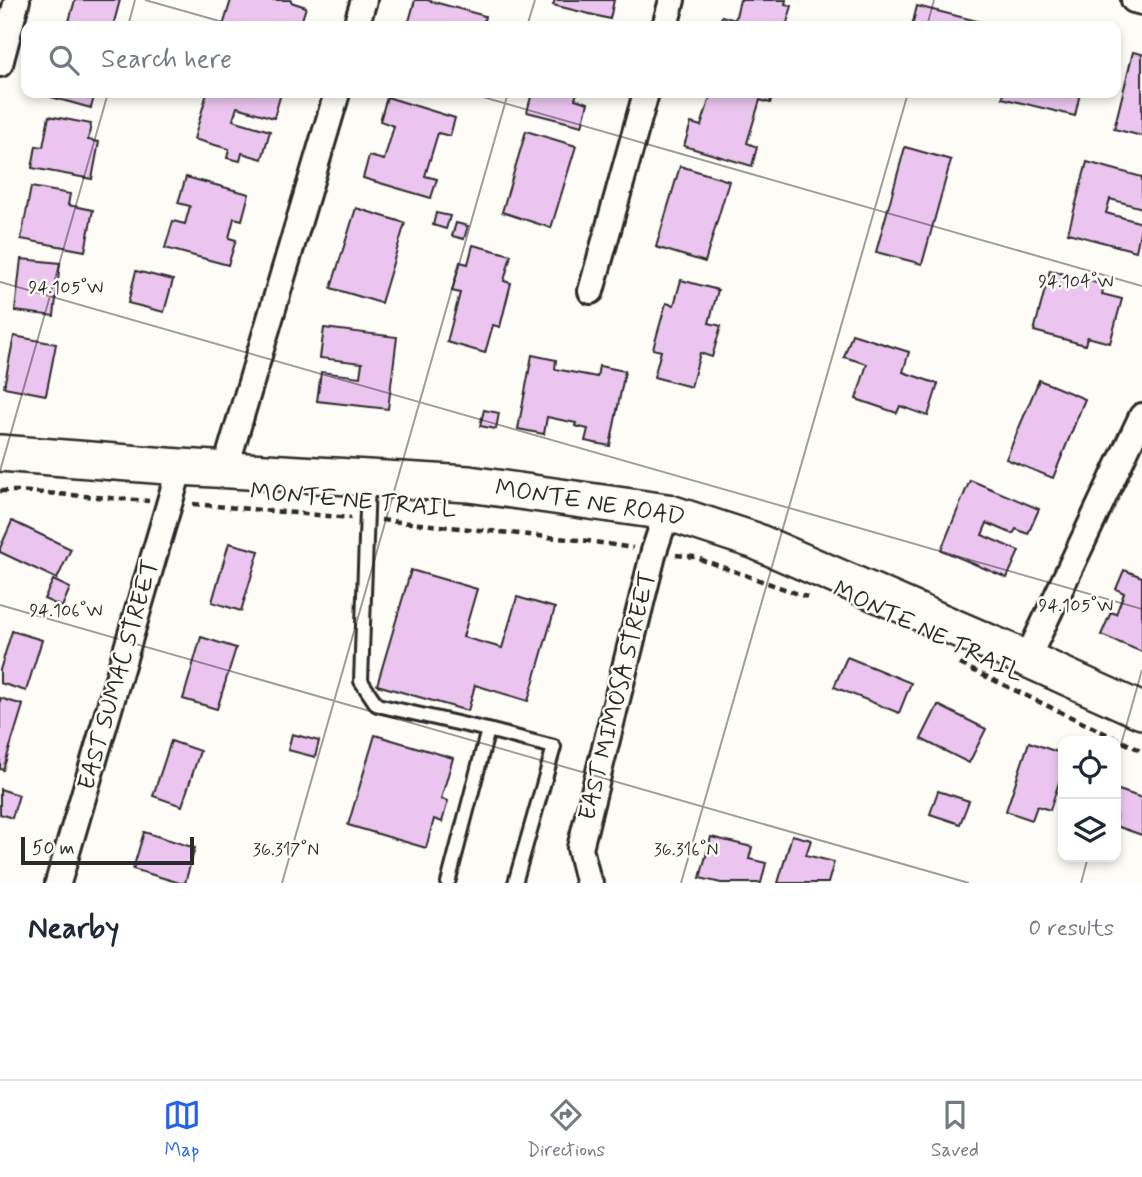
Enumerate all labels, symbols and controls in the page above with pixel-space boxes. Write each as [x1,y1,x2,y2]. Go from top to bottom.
search box [21,21,1121,98]
icon: search [45,41,83,79]
text: Search here [101,43,232,77]
text: 94.104°W [1038,270,1114,294]
text: 94.105°W [29,276,103,300]
street label: MONTE NE ROAD [493,473,687,533]
street label: MONTE NE TRAIL [249,477,457,525]
street label: EAST SUMAC STREET [71,556,167,794]
street label: EAST MIMOSA STREET [572,568,664,824]
street label: MONTE NE TRAIL [828,574,1028,690]
text: 94.105°W [1039,594,1113,618]
text: 94.106°W [29,599,103,623]
map controls [1058,736,1121,862]
button: locate [1058,736,1121,799]
button: layers [1058,799,1121,862]
scale bar [21,834,194,866]
text: 50 m [32,836,75,861]
text: 36.317°N [253,838,319,862]
text: 36.316°N [654,838,718,862]
text: Nearby [28,909,119,948]
text: 0 results [1028,914,1114,944]
tab: Map [163,1096,201,1163]
tab: Directions [527,1096,605,1163]
tab: Saved [931,1096,979,1163]

